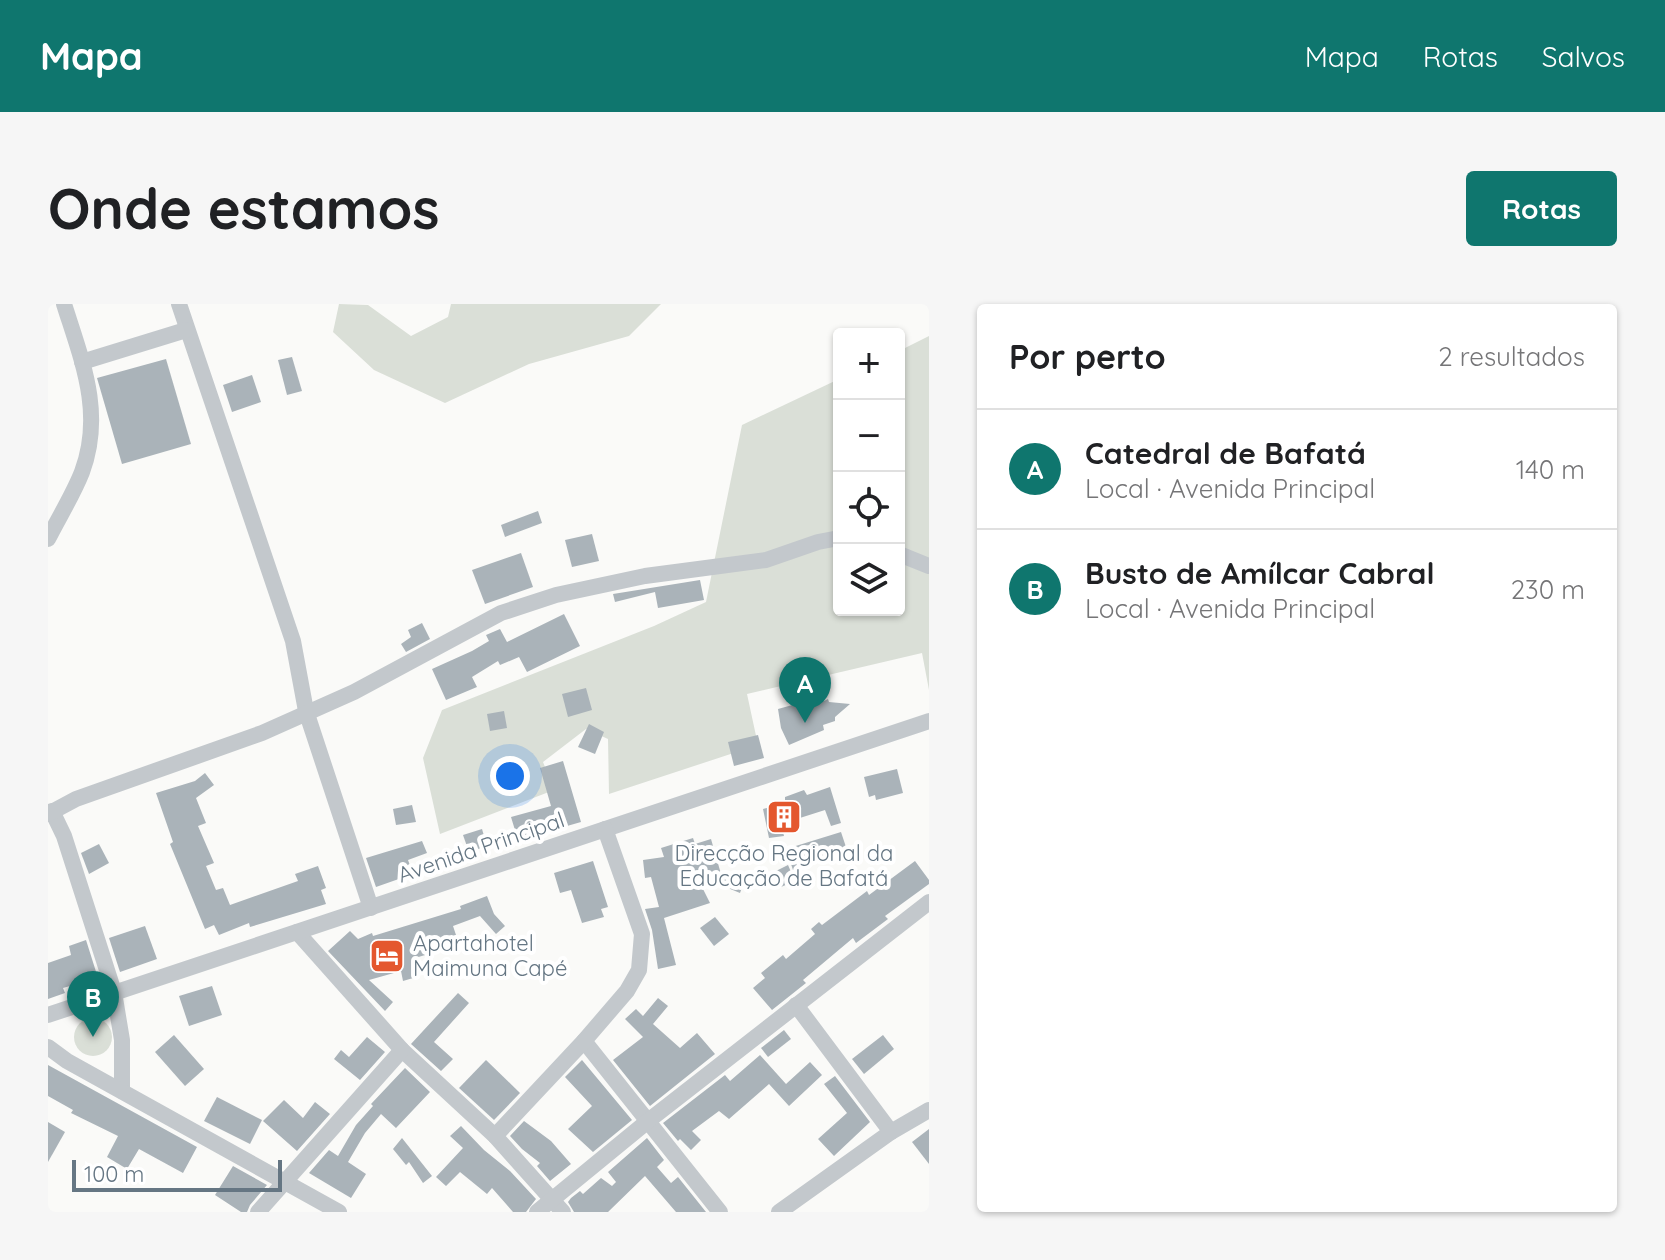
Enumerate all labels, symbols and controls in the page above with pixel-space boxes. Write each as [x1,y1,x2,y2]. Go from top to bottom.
text: Mapa [40,32,143,80]
text: Mapa [1305,39,1379,74]
text: Rotas [1423,39,1498,74]
text: Salvos [1542,39,1625,74]
button: Rotas [1466,171,1617,246]
text: Onde estamos [48,173,439,243]
map controls [833,328,905,616]
button: + [833,328,905,400]
text: Por perto [1009,335,1166,378]
text: 2 resultados [1438,340,1585,373]
button: − [833,400,905,472]
text: Catedral de Bafatá [1085,434,1366,472]
text: A [1027,453,1043,486]
text: 140 m [1516,453,1585,486]
button: locate [833,472,905,544]
text: Local · Avenida Principal [1085,472,1375,505]
button: layers [833,544,905,616]
text: Busto de Amílcar Cabral [1085,554,1435,592]
text: B [1026,573,1044,606]
text: 230 m [1511,573,1585,606]
text: Local · Avenida Principal [1085,592,1375,625]
pin: A [779,657,831,723]
your location [490,756,530,796]
building icon: Direcção Regional da Educação de Bafatá [765,798,803,836]
street label: Avenida Principal [394,805,568,889]
place label: Direcção Regional da Educação de Bafatá [675,839,893,892]
place label: Apartahotel Maimuna Capé [413,929,567,982]
hotel icon: Apartahotel Maimuna Capé [368,937,406,975]
pin: B [67,971,119,1037]
scale bar [72,1156,282,1192]
text: 100 m [84,1160,144,1188]

